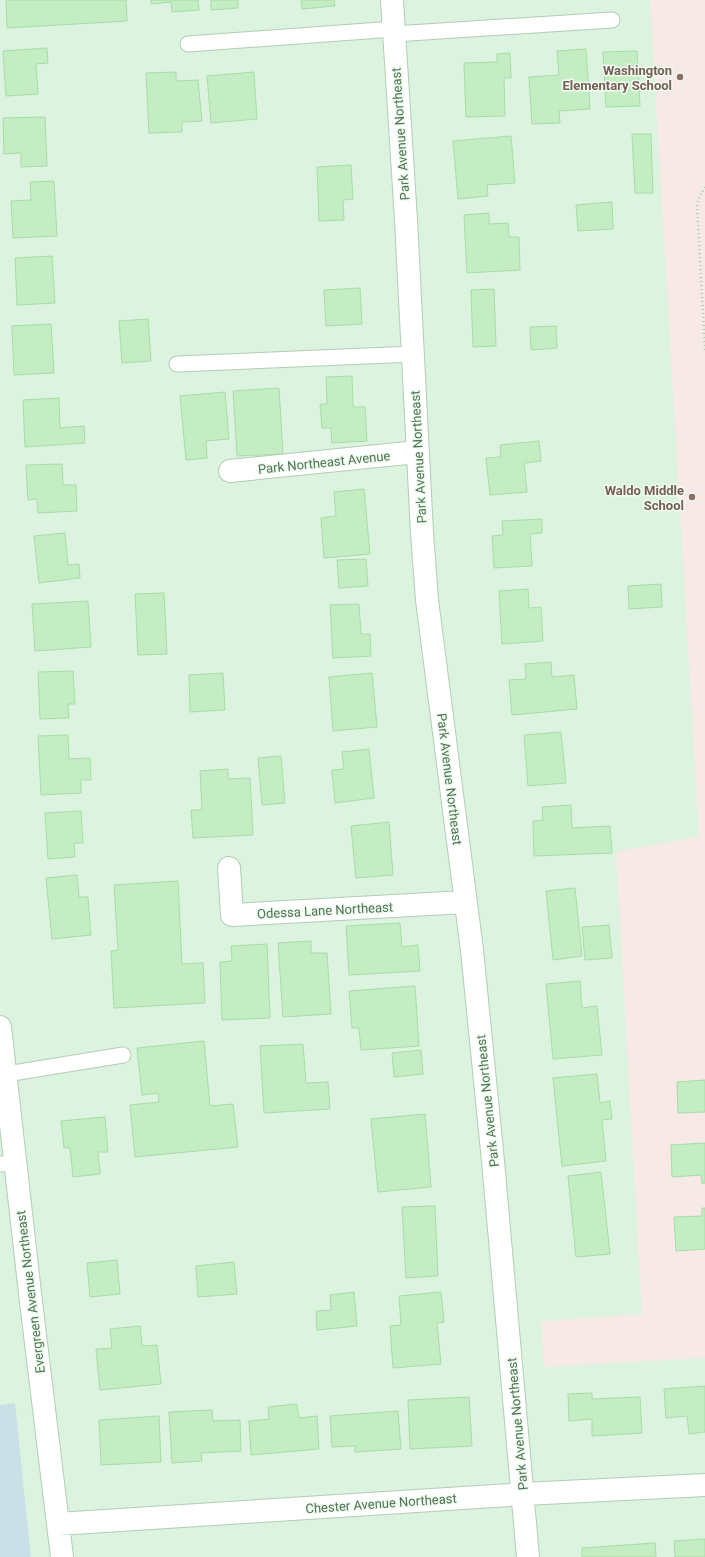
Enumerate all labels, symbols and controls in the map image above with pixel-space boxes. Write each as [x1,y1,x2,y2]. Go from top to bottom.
place label: Washington Elementary School [562,63,672,93]
street label: Park Avenue Northeast [388,67,413,201]
marker: Washington Elementary School [675,72,685,82]
street label: Park Avenue Northeast [408,390,429,524]
street label: Park Northeast Avenue [257,448,391,477]
place label: Waldo Middle School [605,483,684,513]
marker: Waldo Middle School [687,492,697,502]
street label: Park Avenue Northeast [434,712,465,846]
street label: Odessa Lane Northeast [257,899,393,922]
street label: Park Avenue Northeast [473,1034,502,1168]
street label: Evergreen Avenue Northeast [13,1210,48,1374]
street label: Park Avenue Northeast [504,1357,531,1491]
street label: Chester Avenue Northeast [305,1491,457,1516]

